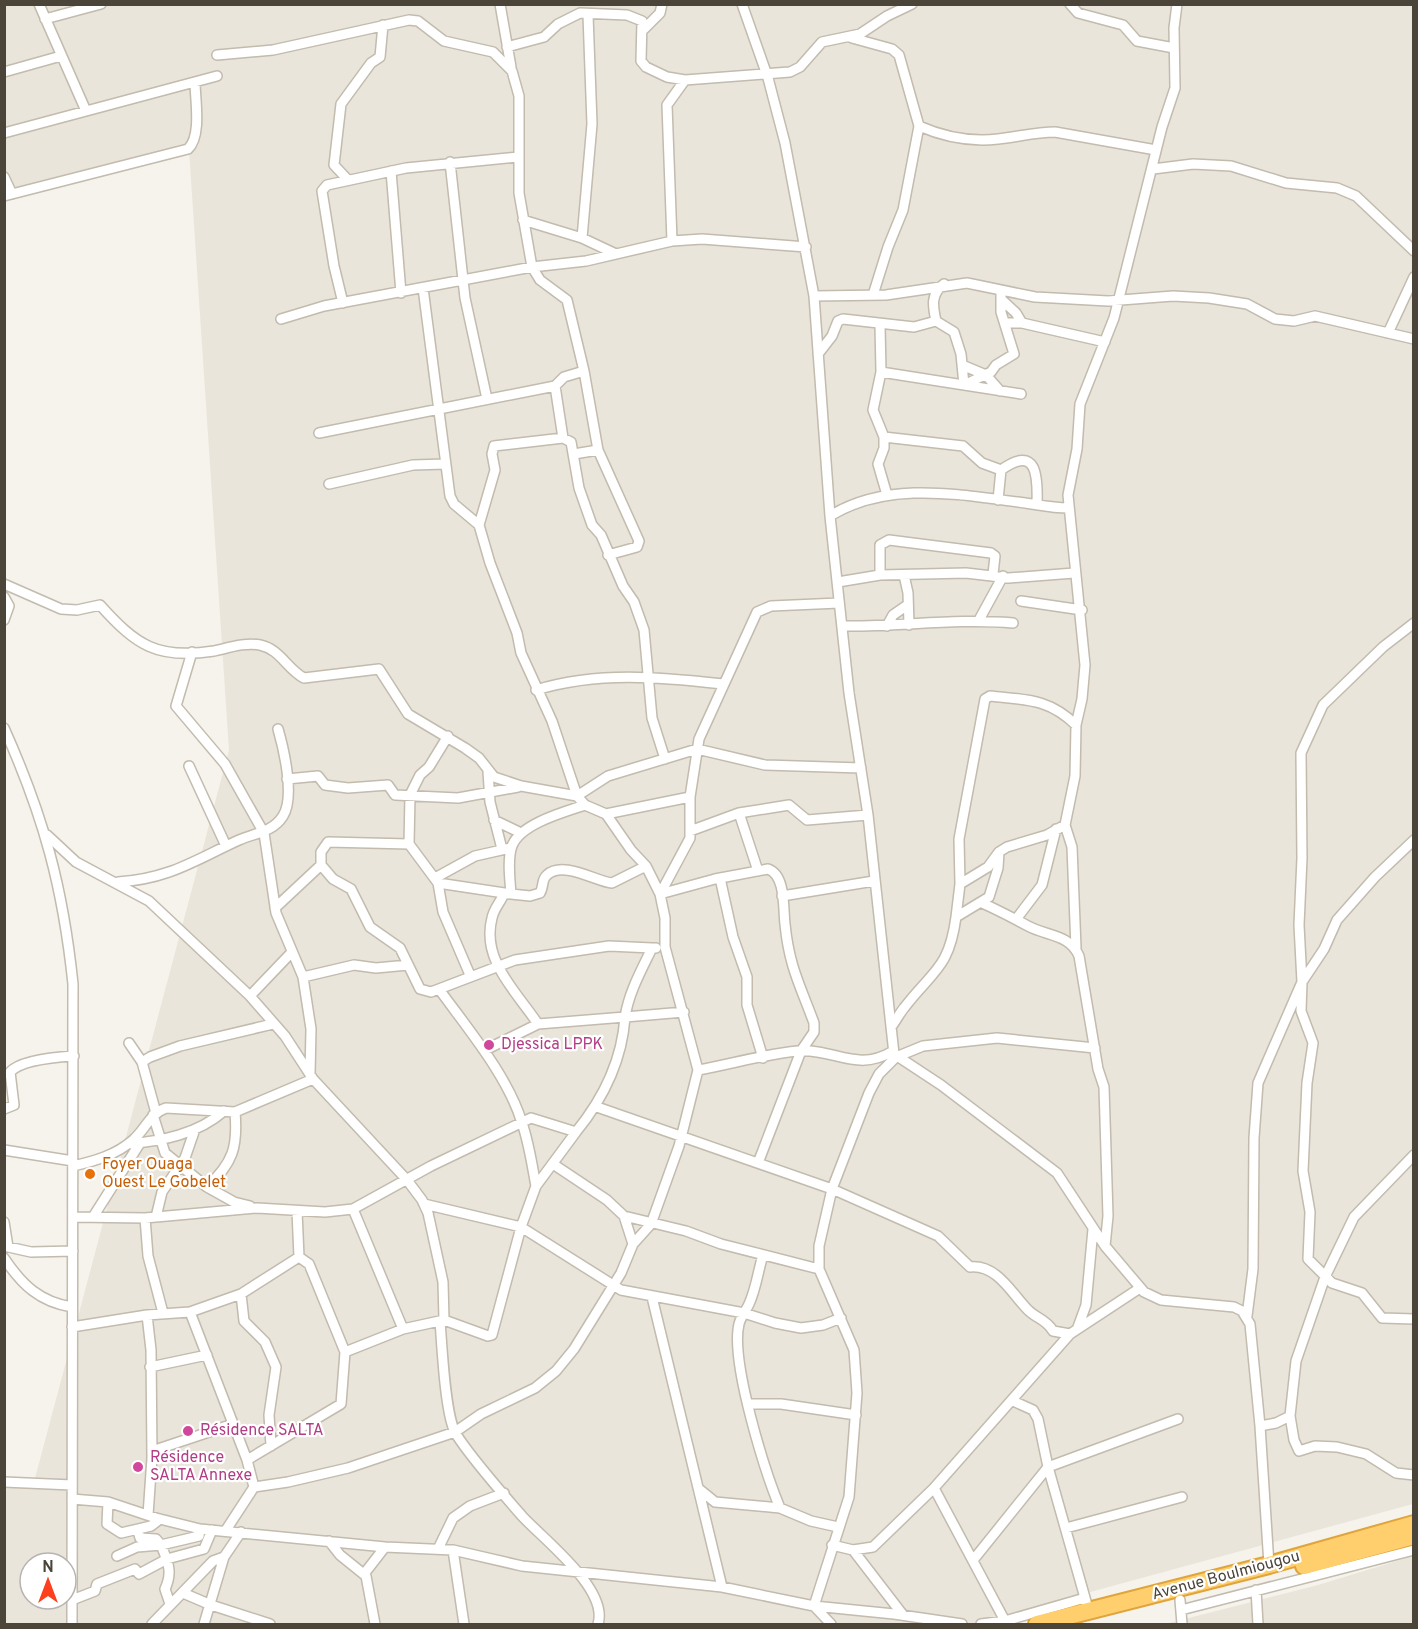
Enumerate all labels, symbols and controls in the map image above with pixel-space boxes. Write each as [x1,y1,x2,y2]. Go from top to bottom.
place label: Djessica LPPK [501,1035,603,1055]
marker: Djessica LPPK [482,1038,496,1052]
place label: Foyer Ouaga Ouest Le Gobelet [102,1155,226,1193]
marker: Foyer Ouaga Ouest Le Gobelet [83,1167,97,1181]
place label: Résidence SALTA [200,1421,324,1441]
marker: Résidence SALTA [181,1424,195,1438]
place label: Résidence SALTA Annexe [150,1448,252,1486]
marker: Résidence SALTA Annexe [131,1460,145,1474]
street label: Avenue Boulmiougou [1150,1547,1302,1605]
north arrow [18,1551,78,1611]
text: N [42,1558,54,1578]

